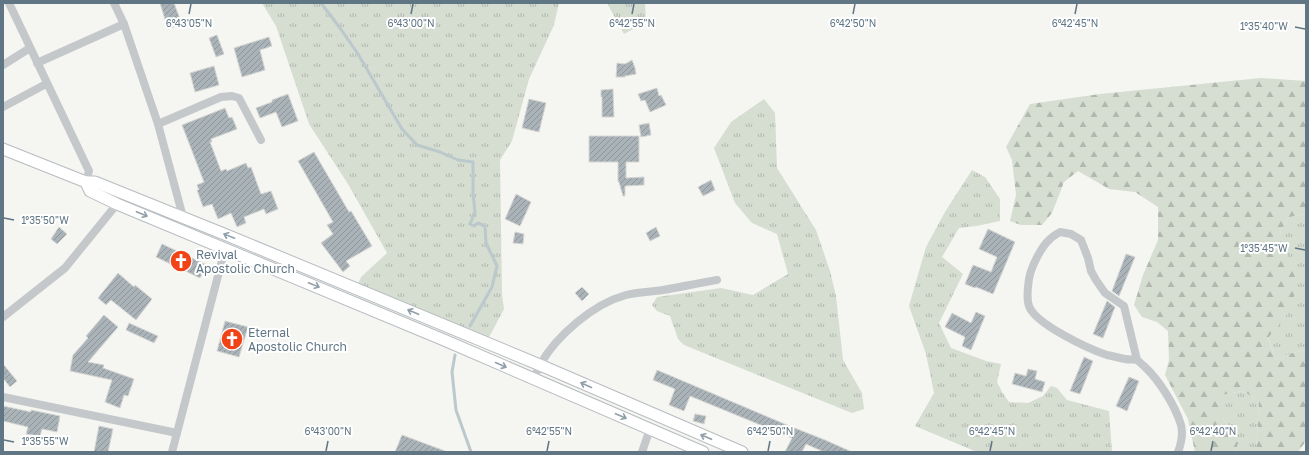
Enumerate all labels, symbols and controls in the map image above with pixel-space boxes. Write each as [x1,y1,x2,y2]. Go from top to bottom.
text: 6°43'05"N [166,17,212,29]
text: 6°43'00"N [387,17,435,29]
text: 6°42'55"N [609,17,655,29]
text: 6°42'50"N [830,17,876,29]
text: 6°42'45"N [1052,17,1098,29]
text: 1°35'40"W [1240,20,1288,32]
one-way arrow [136,211,148,219]
text: 1°35'50"W [21,214,69,226]
one-way arrow [223,231,235,239]
text: 1°35'45"W [1240,242,1288,254]
place label: Revival Apostolic Church [196,247,295,276]
church icon: Revival Apostolic Church [168,248,194,274]
one-way arrow [308,282,320,290]
one-way arrow [408,308,420,316]
place label: Eternal Apostolic Church [248,325,347,354]
church icon: Eternal Apostolic Church [219,326,245,352]
one-way arrow [495,362,507,369]
one-way arrow [581,381,593,388]
one-way arrow [614,413,626,421]
text: 6°43'00"N [304,425,352,437]
text: 6°42'55"N [526,425,572,437]
text: 6°42'50"N [747,425,793,437]
text: 6°42'45"N [969,425,1015,437]
text: 6°42'40"N [1190,425,1236,437]
one-way arrow [700,433,712,440]
text: 1°35'55"W [21,435,69,447]

